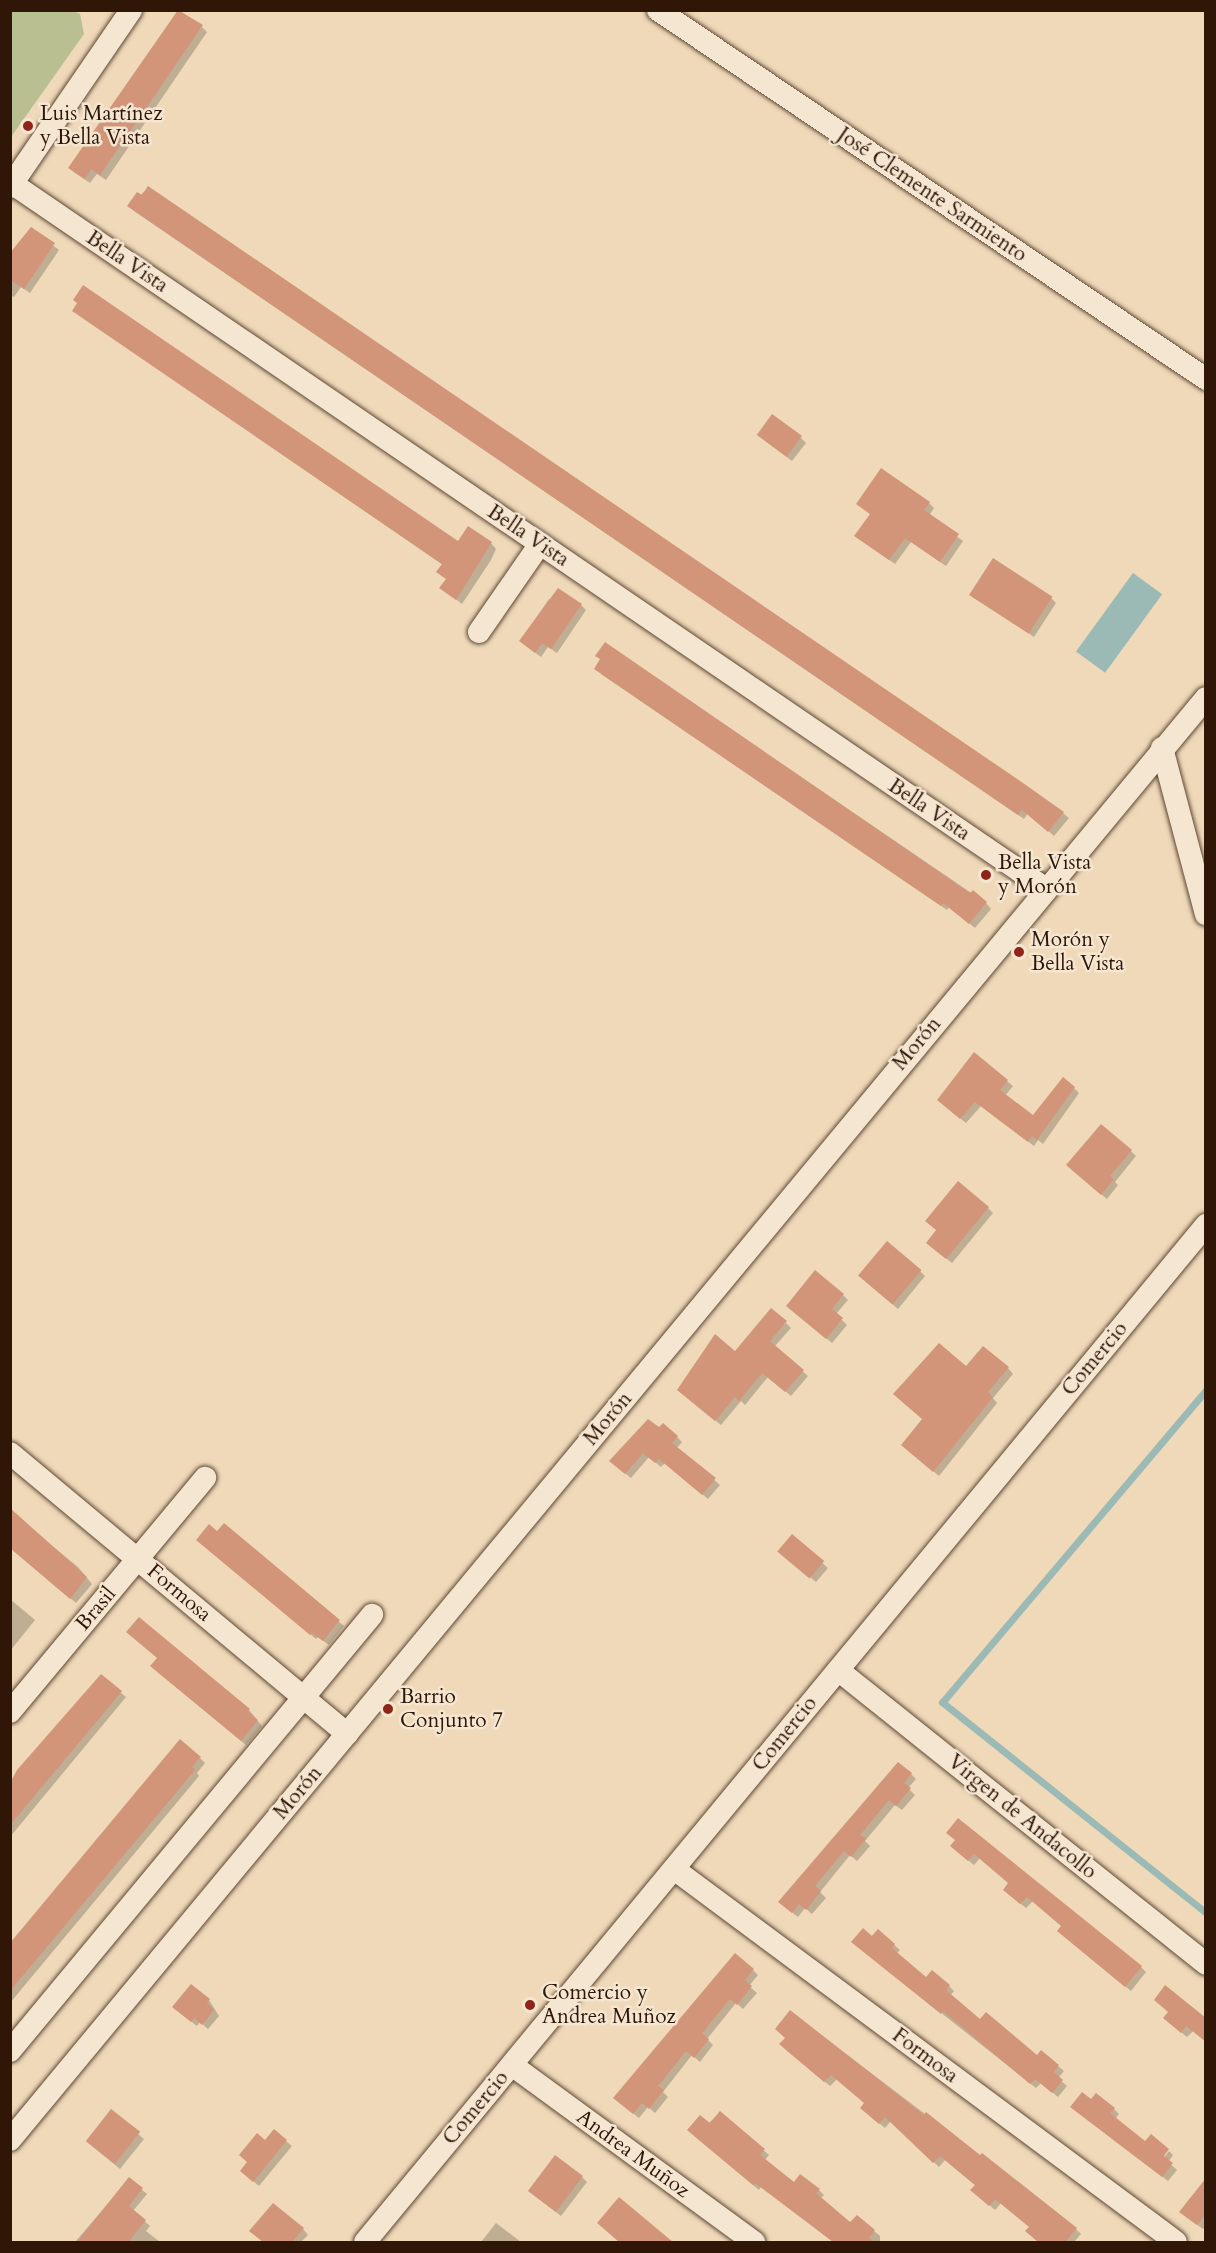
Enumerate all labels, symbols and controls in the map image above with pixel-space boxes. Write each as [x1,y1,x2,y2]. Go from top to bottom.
place label: Luis Martínez y Bella Vista [40,101,163,151]
marker: Luis Martínez y Bella Vista [21,119,35,133]
street label: José Clemente Sarmiento [833,122,1031,268]
street label: Bella Vista [81,225,173,299]
street label: Bella Vista [482,499,574,573]
street label: Bella Vista [883,773,975,847]
place label: Bella Vista y Morón [998,850,1091,900]
marker: Bella Vista y Morón [979,868,993,882]
place label: Morón y Bella Vista [1031,927,1124,977]
marker: Morón y Bella Vista [1012,945,1026,959]
street label: Morón [887,1012,947,1076]
street label: Comercio [1057,1317,1133,1401]
street label: Morón [578,1387,638,1451]
street label: Formosa [142,1559,216,1627]
street label: Brasil [71,1582,121,1636]
place label: Barrio Conjunto 7 [400,1684,503,1734]
street label: Comercio [747,1691,823,1777]
marker: Barrio Conjunto 7 [381,1702,395,1716]
street label: Virgen de Andacollo [942,1749,1102,1885]
street label: Morón [268,1761,328,1825]
place label: Comercio y Andrea Muñoz [542,1980,676,2030]
marker: Comercio y Andrea Muñoz [523,1998,537,2012]
street label: Formosa [887,2023,963,2089]
street label: Comercio [438,2066,514,2150]
street label: Andrea Muñoz [571,2104,695,2204]

